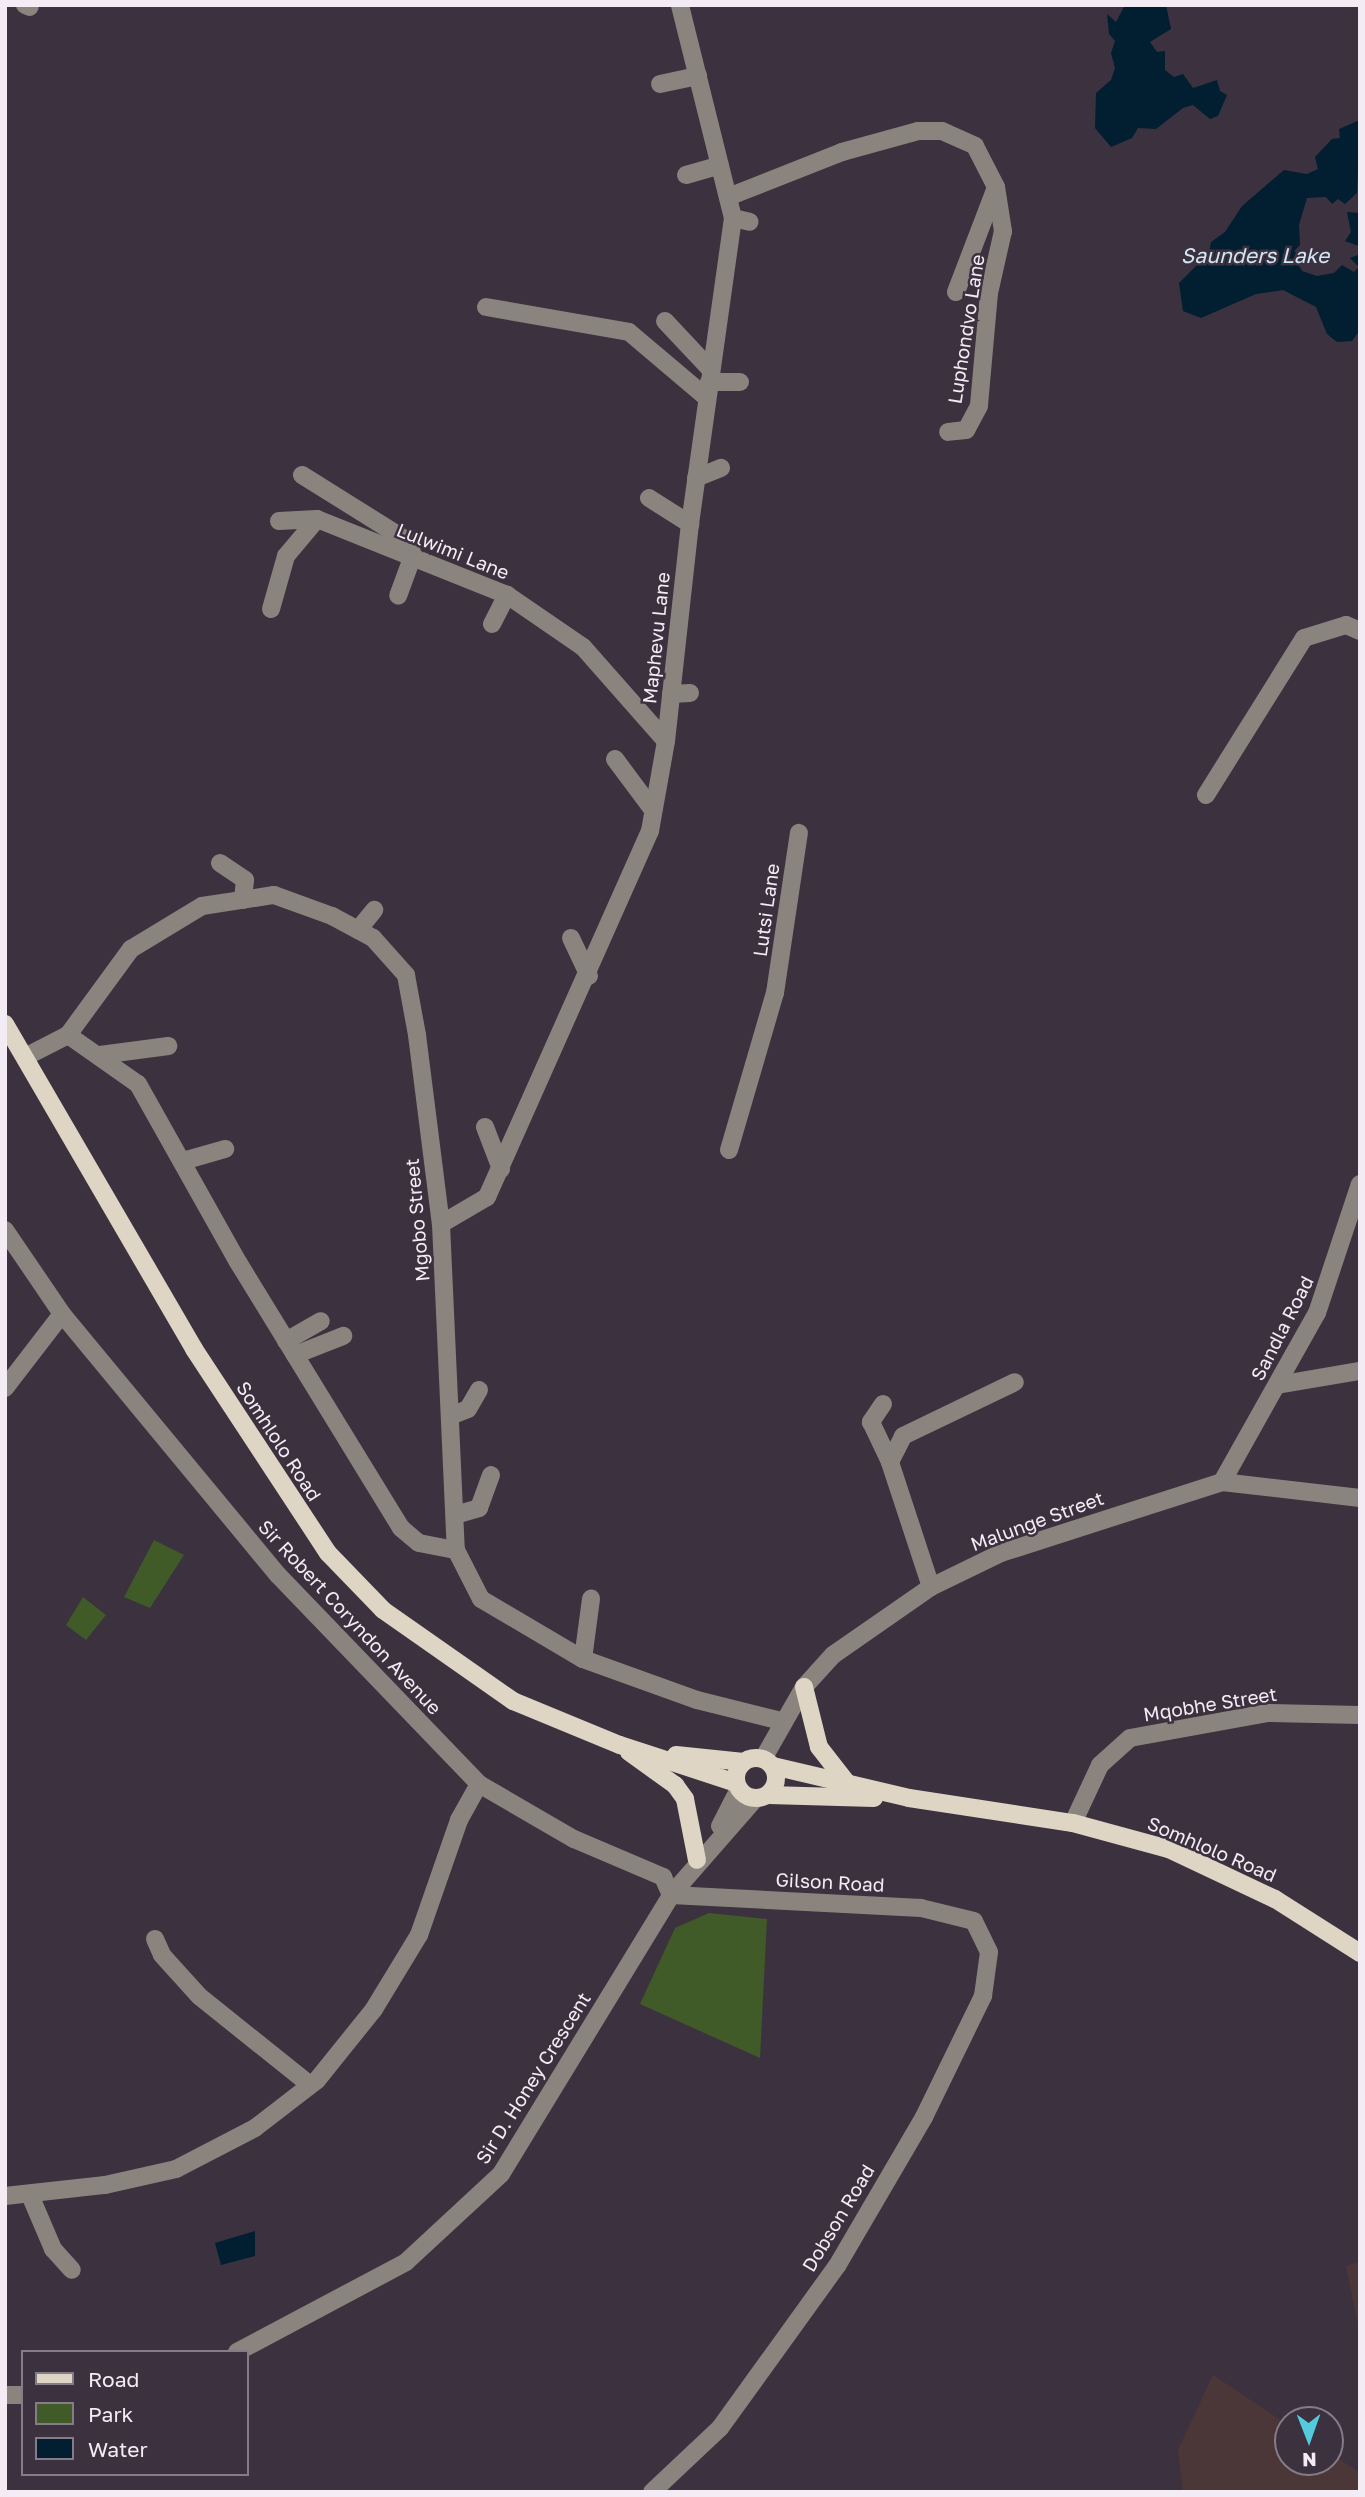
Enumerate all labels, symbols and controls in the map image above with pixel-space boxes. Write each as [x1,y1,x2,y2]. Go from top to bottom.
water label: Saunders Lake [1181,242,1329,268]
street label: Luphondvo Lane [943,253,989,405]
street label: Lulwimi Lane [393,518,513,584]
street label: Maphevu Lane [638,571,674,705]
street label: Lutsi Lane [748,862,784,958]
street label: Mgobo Street [400,1157,434,1283]
street label: Sandla Road [1246,1272,1318,1384]
street label: Somhlolo Road [232,1377,326,1505]
street label: Malunge Street [967,1486,1107,1556]
street label: Sir Robert Coryndon Avenue [254,1515,446,1719]
street label: Mqobhe Street [1142,1682,1278,1726]
street label: Somhlolo Road [1144,1812,1280,1886]
street label: Gilson Road [775,1868,885,1896]
street label: Sir D. Honey Crescent [471,1988,595,2168]
street label: Dobson Road [797,2160,879,2276]
legend [21,2350,248,2476]
text: Road [88,2366,139,2392]
text: Park [88,2401,133,2427]
north arrow [1274,2406,1344,2476]
text: Water [88,2436,148,2462]
text: N [1302,2449,1317,2472]

